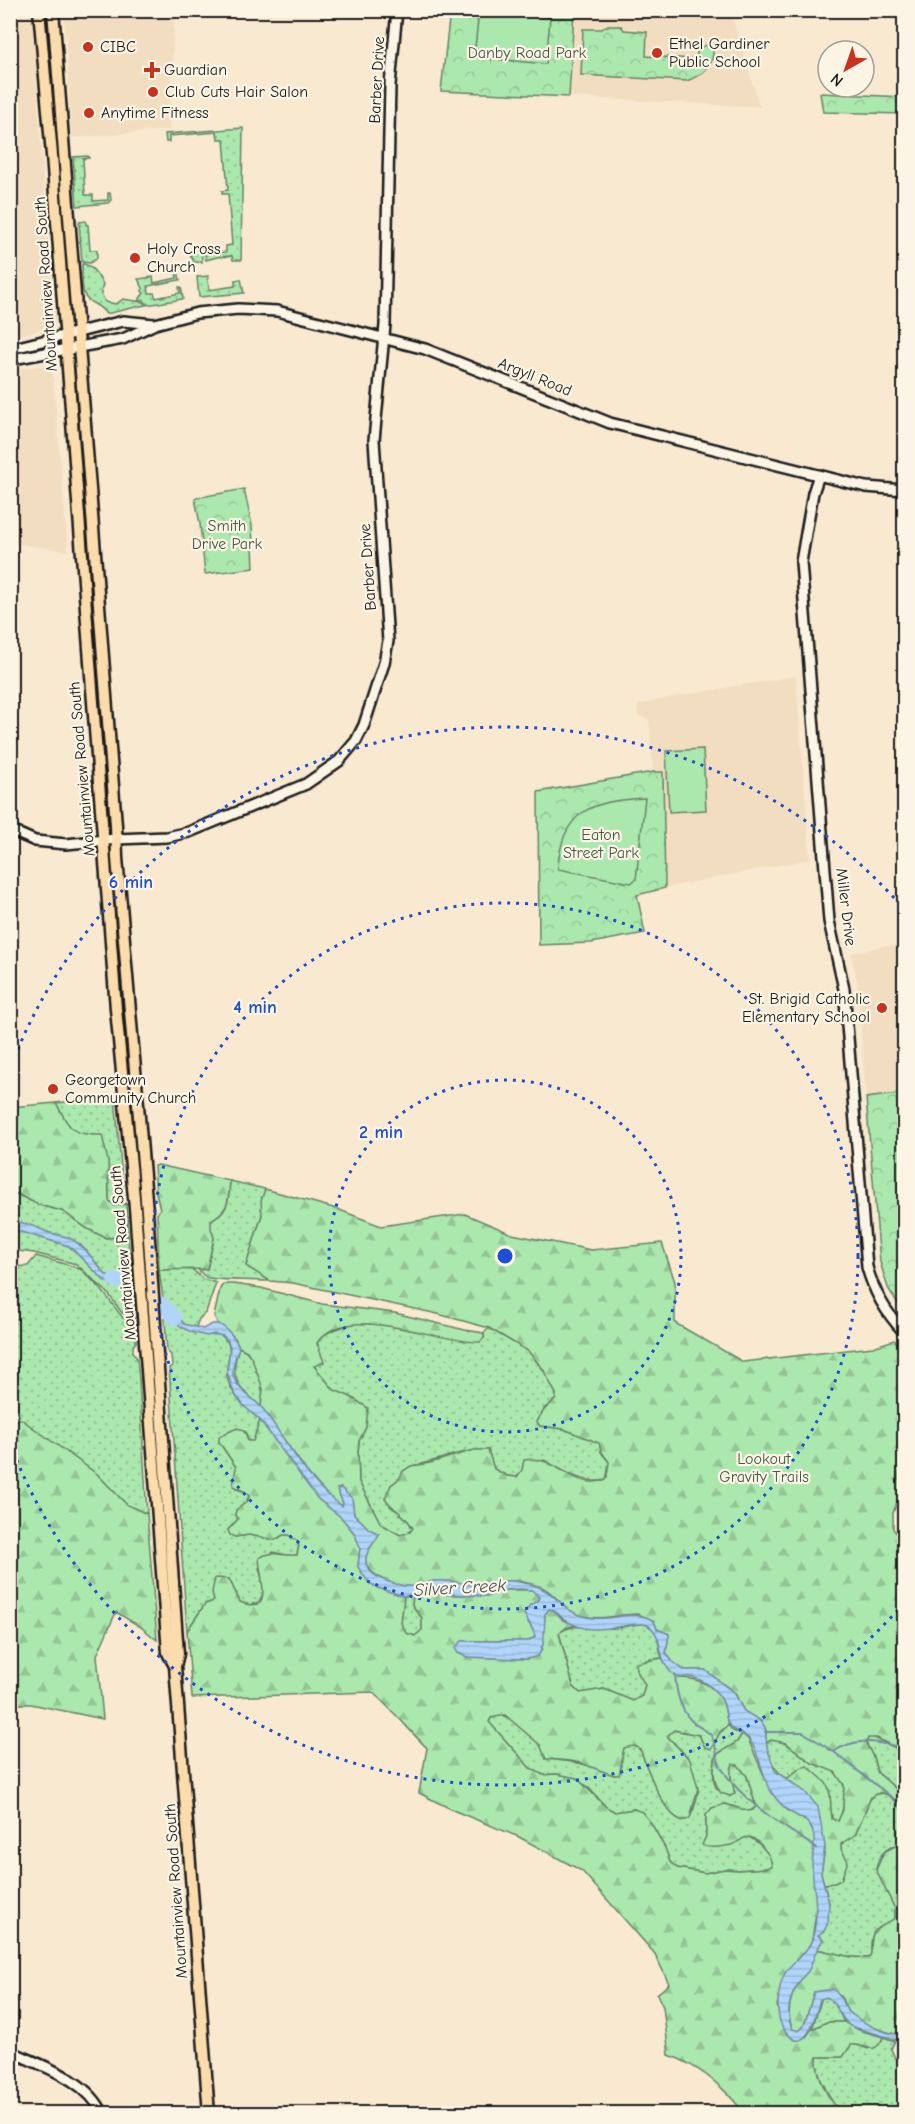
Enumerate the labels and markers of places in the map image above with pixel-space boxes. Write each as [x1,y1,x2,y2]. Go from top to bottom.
place label: Ethel Gardiner Public School [669,35,770,71]
place label: CIBC [100,38,136,56]
marker: CIBC [81,40,95,54]
marker: Ethel Gardiner Public School [650,46,664,60]
place label: Guardian [164,61,227,79]
marker: Guardian [145,63,159,77]
place label: Club Cuts Hair Salon [165,83,308,101]
marker: Club Cuts Hair Salon [146,85,160,99]
place label: Anytime Fitness [101,104,209,122]
marker: Anytime Fitness [82,106,96,120]
place label: Holy Cross Church [147,240,221,276]
marker: Holy Cross Church [128,251,142,265]
place label: St. Brigid Catholic Elementary School [742,990,870,1026]
marker: St. Brigid Catholic Elementary School [875,1001,889,1015]
place label: Georgetown Community Church [65,1071,196,1107]
marker: Georgetown Community Church [46,1082,60,1096]
centre of rings [495,1246,515,1266]

